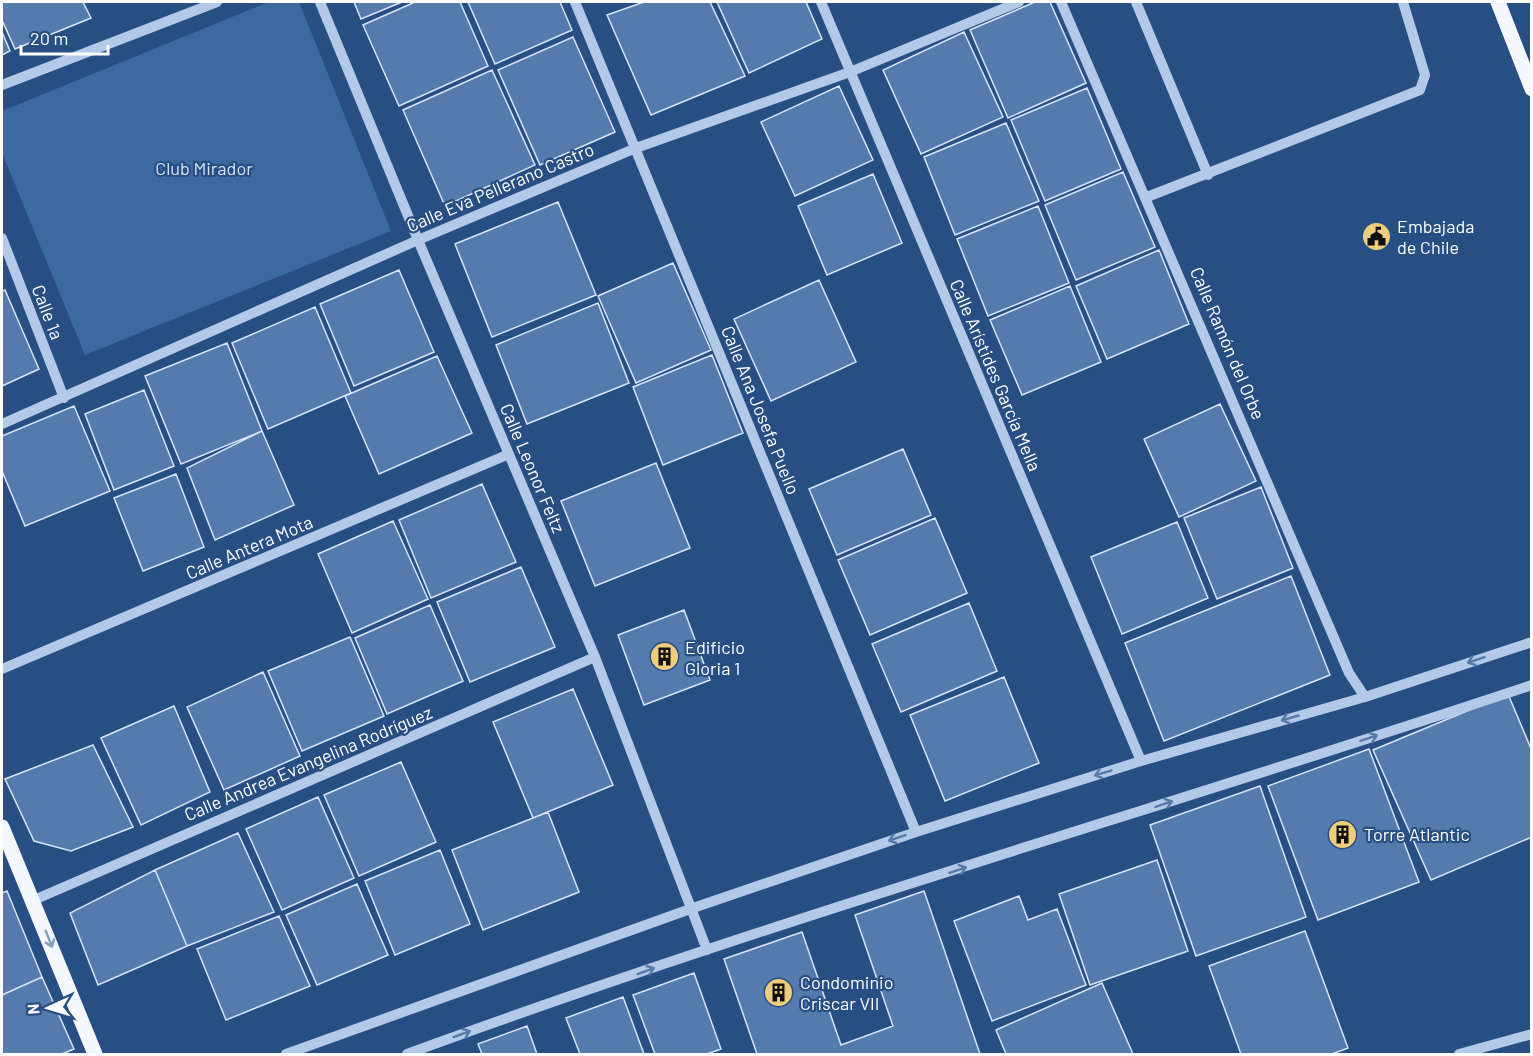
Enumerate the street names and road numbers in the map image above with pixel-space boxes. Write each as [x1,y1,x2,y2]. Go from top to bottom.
street label: Calle Eva Pellerano Castro [403,138,597,236]
street label: Calle Ramón del Orbe [1186,263,1270,423]
street label: Calle Arístides García Mella [946,276,1046,474]
street label: Calle 1a [28,281,68,343]
street label: Calle Ana Josefa Puello [717,322,805,498]
street label: Calle Leonor Feltz [496,400,570,536]
street label: Calle Antera Mota [182,510,316,584]
street label: Calle Andrea Evangelina Rodríguez [181,701,435,825]

